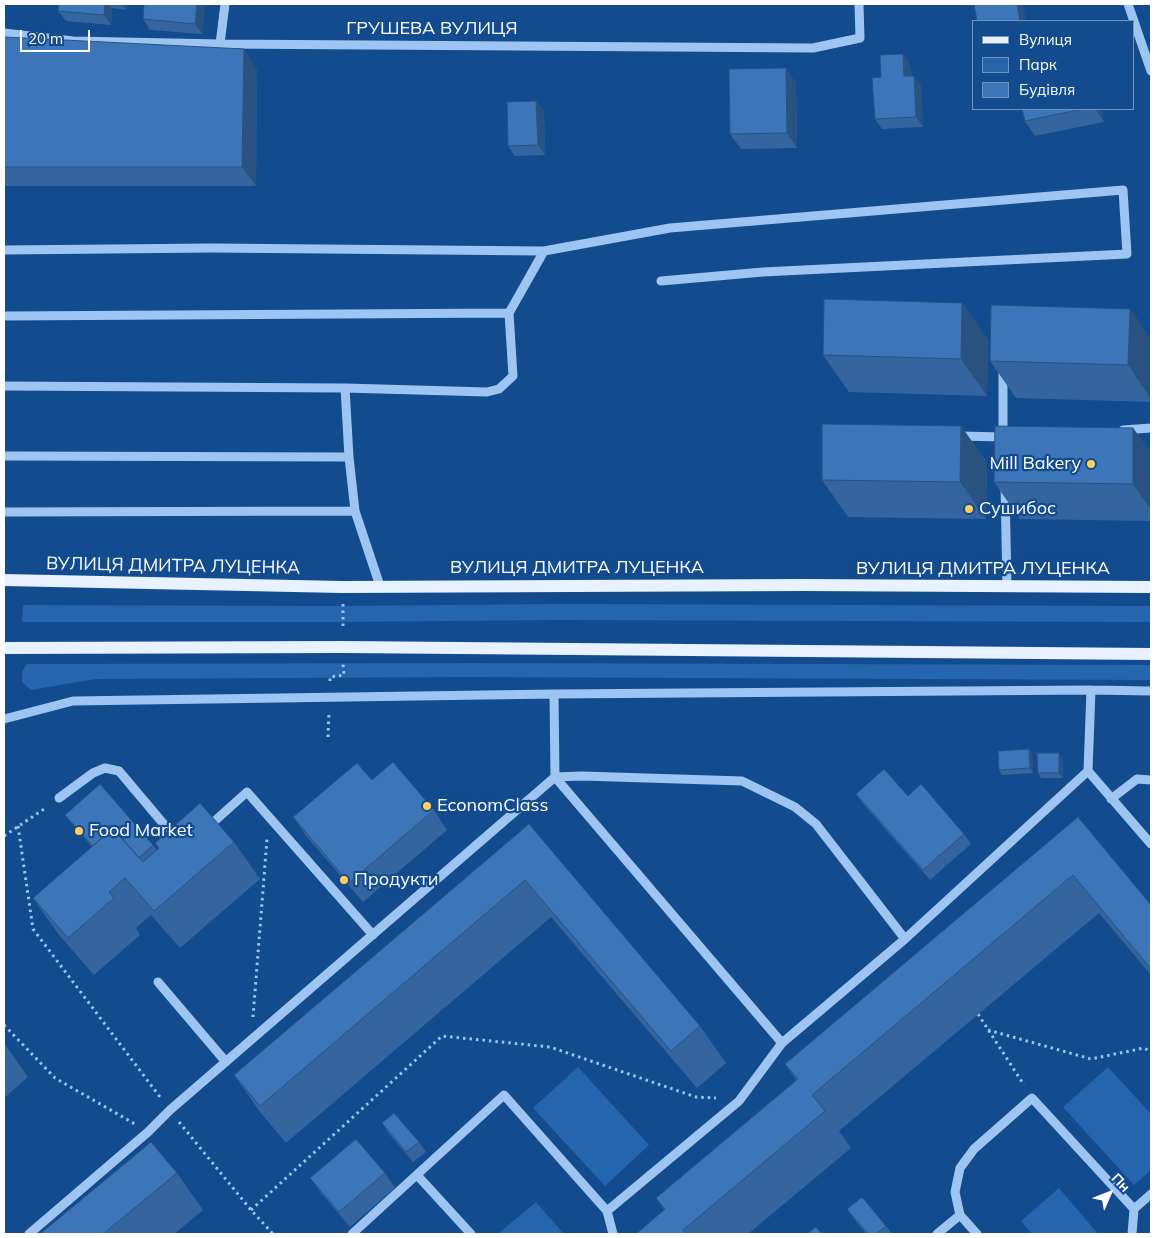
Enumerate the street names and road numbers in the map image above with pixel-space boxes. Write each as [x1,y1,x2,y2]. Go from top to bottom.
street label: ГРУШЕВА ВУЛИЦЯ [346,18,518,40]
street label: ВУЛИЦЯ ДМИТРА ЛУЦЕНКА [46,553,300,579]
street label: ВУЛИЦЯ ДМИТРА ЛУЦЕНКА [450,557,704,579]
street label: ВУЛИЦЯ ДМИТРА ЛУЦЕНКА [856,558,1110,580]

